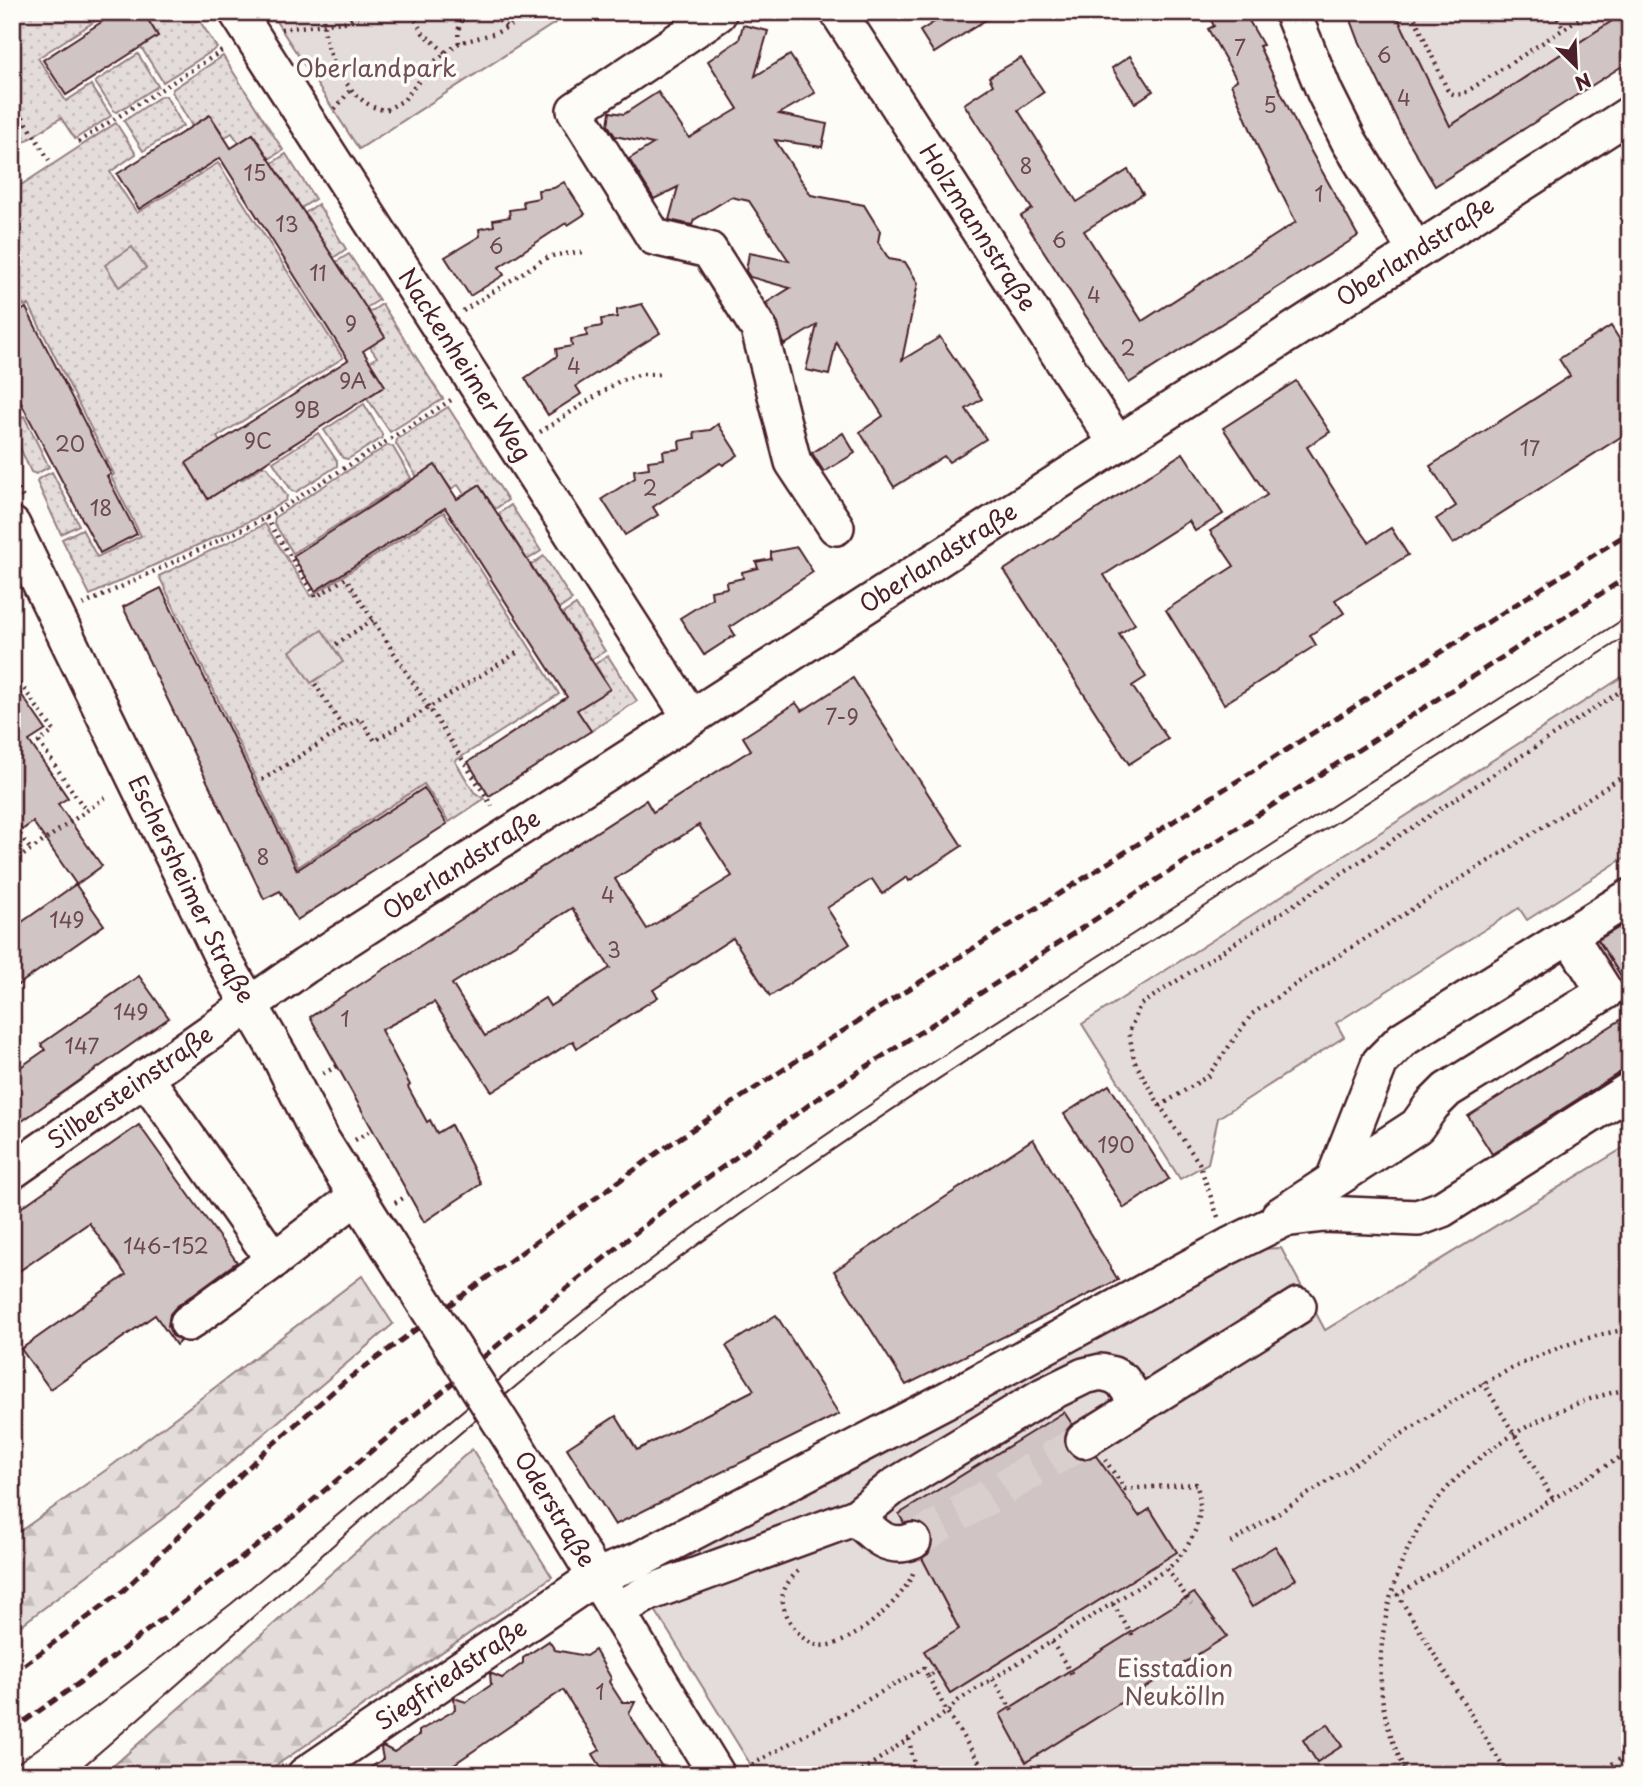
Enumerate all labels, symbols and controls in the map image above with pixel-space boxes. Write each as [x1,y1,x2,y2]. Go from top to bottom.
house number: 7 [1234,31,1246,63]
north arrow [1540,32,1610,102]
house number: 6 [1377,38,1391,70]
park label: Oberlandpark [295,49,457,85]
text: N [1571,67,1596,98]
house number: 4 [1397,81,1411,113]
house number: 5 [1263,88,1277,120]
street label: Holzmannstraße [912,136,1047,318]
house number: 8 [1019,149,1033,181]
house number: 15 [244,156,266,188]
house number: 1 [1314,177,1324,209]
street label: Oberlandstraße [1328,186,1501,314]
house number: 13 [275,207,299,239]
house number: 6 [1052,223,1066,255]
house number: 6 [489,229,503,261]
house number: 11 [309,256,327,288]
street label: Nackenheimer Weg [390,260,542,468]
house number: 4 [1087,278,1101,310]
house number: 9 [345,307,357,339]
house number: 2 [1121,331,1135,363]
house number: 4 [567,349,581,381]
house number: 9A [339,364,367,396]
house number: 9B [294,393,320,425]
house number: 9C [244,424,272,456]
house number: 20 [55,427,85,459]
house number: 17 [1520,431,1540,463]
house number: 2 [643,471,657,503]
house number: 18 [90,491,112,523]
street label: Oberlandstraße [852,493,1024,621]
house number: 7-9 [825,700,859,732]
street label: Eschersheimer Straße [120,769,265,1009]
street label: Oberlandstraße [375,799,547,928]
house number: 8 [256,840,270,872]
house number: 4 [601,878,615,910]
house number: 149 [49,903,85,935]
house number: 3 [607,933,621,965]
house number: 149 [113,995,149,1027]
house number: 1 [340,1002,350,1034]
street label: Silbersteinstraße [39,1016,220,1157]
house number: 147 [65,1029,100,1061]
house number: 190 [1097,1128,1135,1160]
house number: 146-152 [123,1229,209,1261]
street label: Oderstraße [507,1443,606,1574]
street label: Siegfriedstraße [367,1609,533,1738]
park label: Eisstadion Neukölln [1117,1649,1233,1713]
house number: 1 [595,1675,605,1707]

